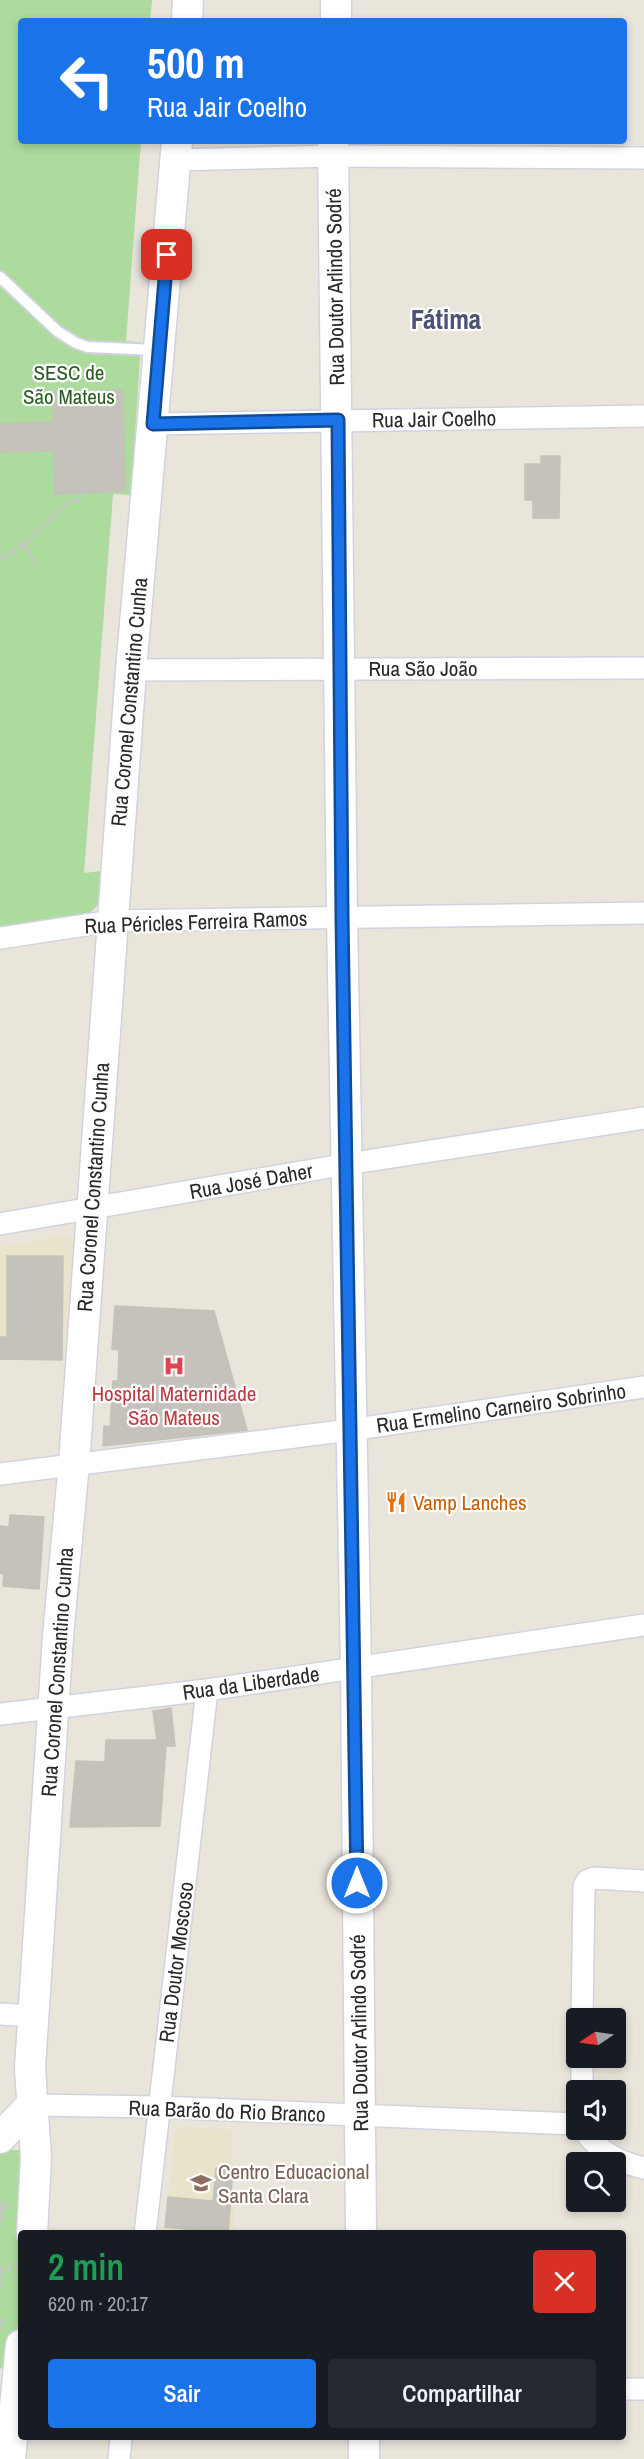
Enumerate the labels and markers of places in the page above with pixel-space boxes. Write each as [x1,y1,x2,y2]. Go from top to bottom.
pin [141,229,192,280]
hospital icon: Hospital Maternidade São Mateus [162,1354,186,1378]
place label: Hospital Maternidade São Mateus [92,1379,256,1432]
place label: Vamp Lanches [413,1488,527,1517]
restaurant icon: Vamp Lanches [384,1490,408,1514]
place label: Centro Educacional Santa Clara [218,2157,369,2210]
school or university icon: Centro Educacional Santa Clara [189,2171,213,2195]

